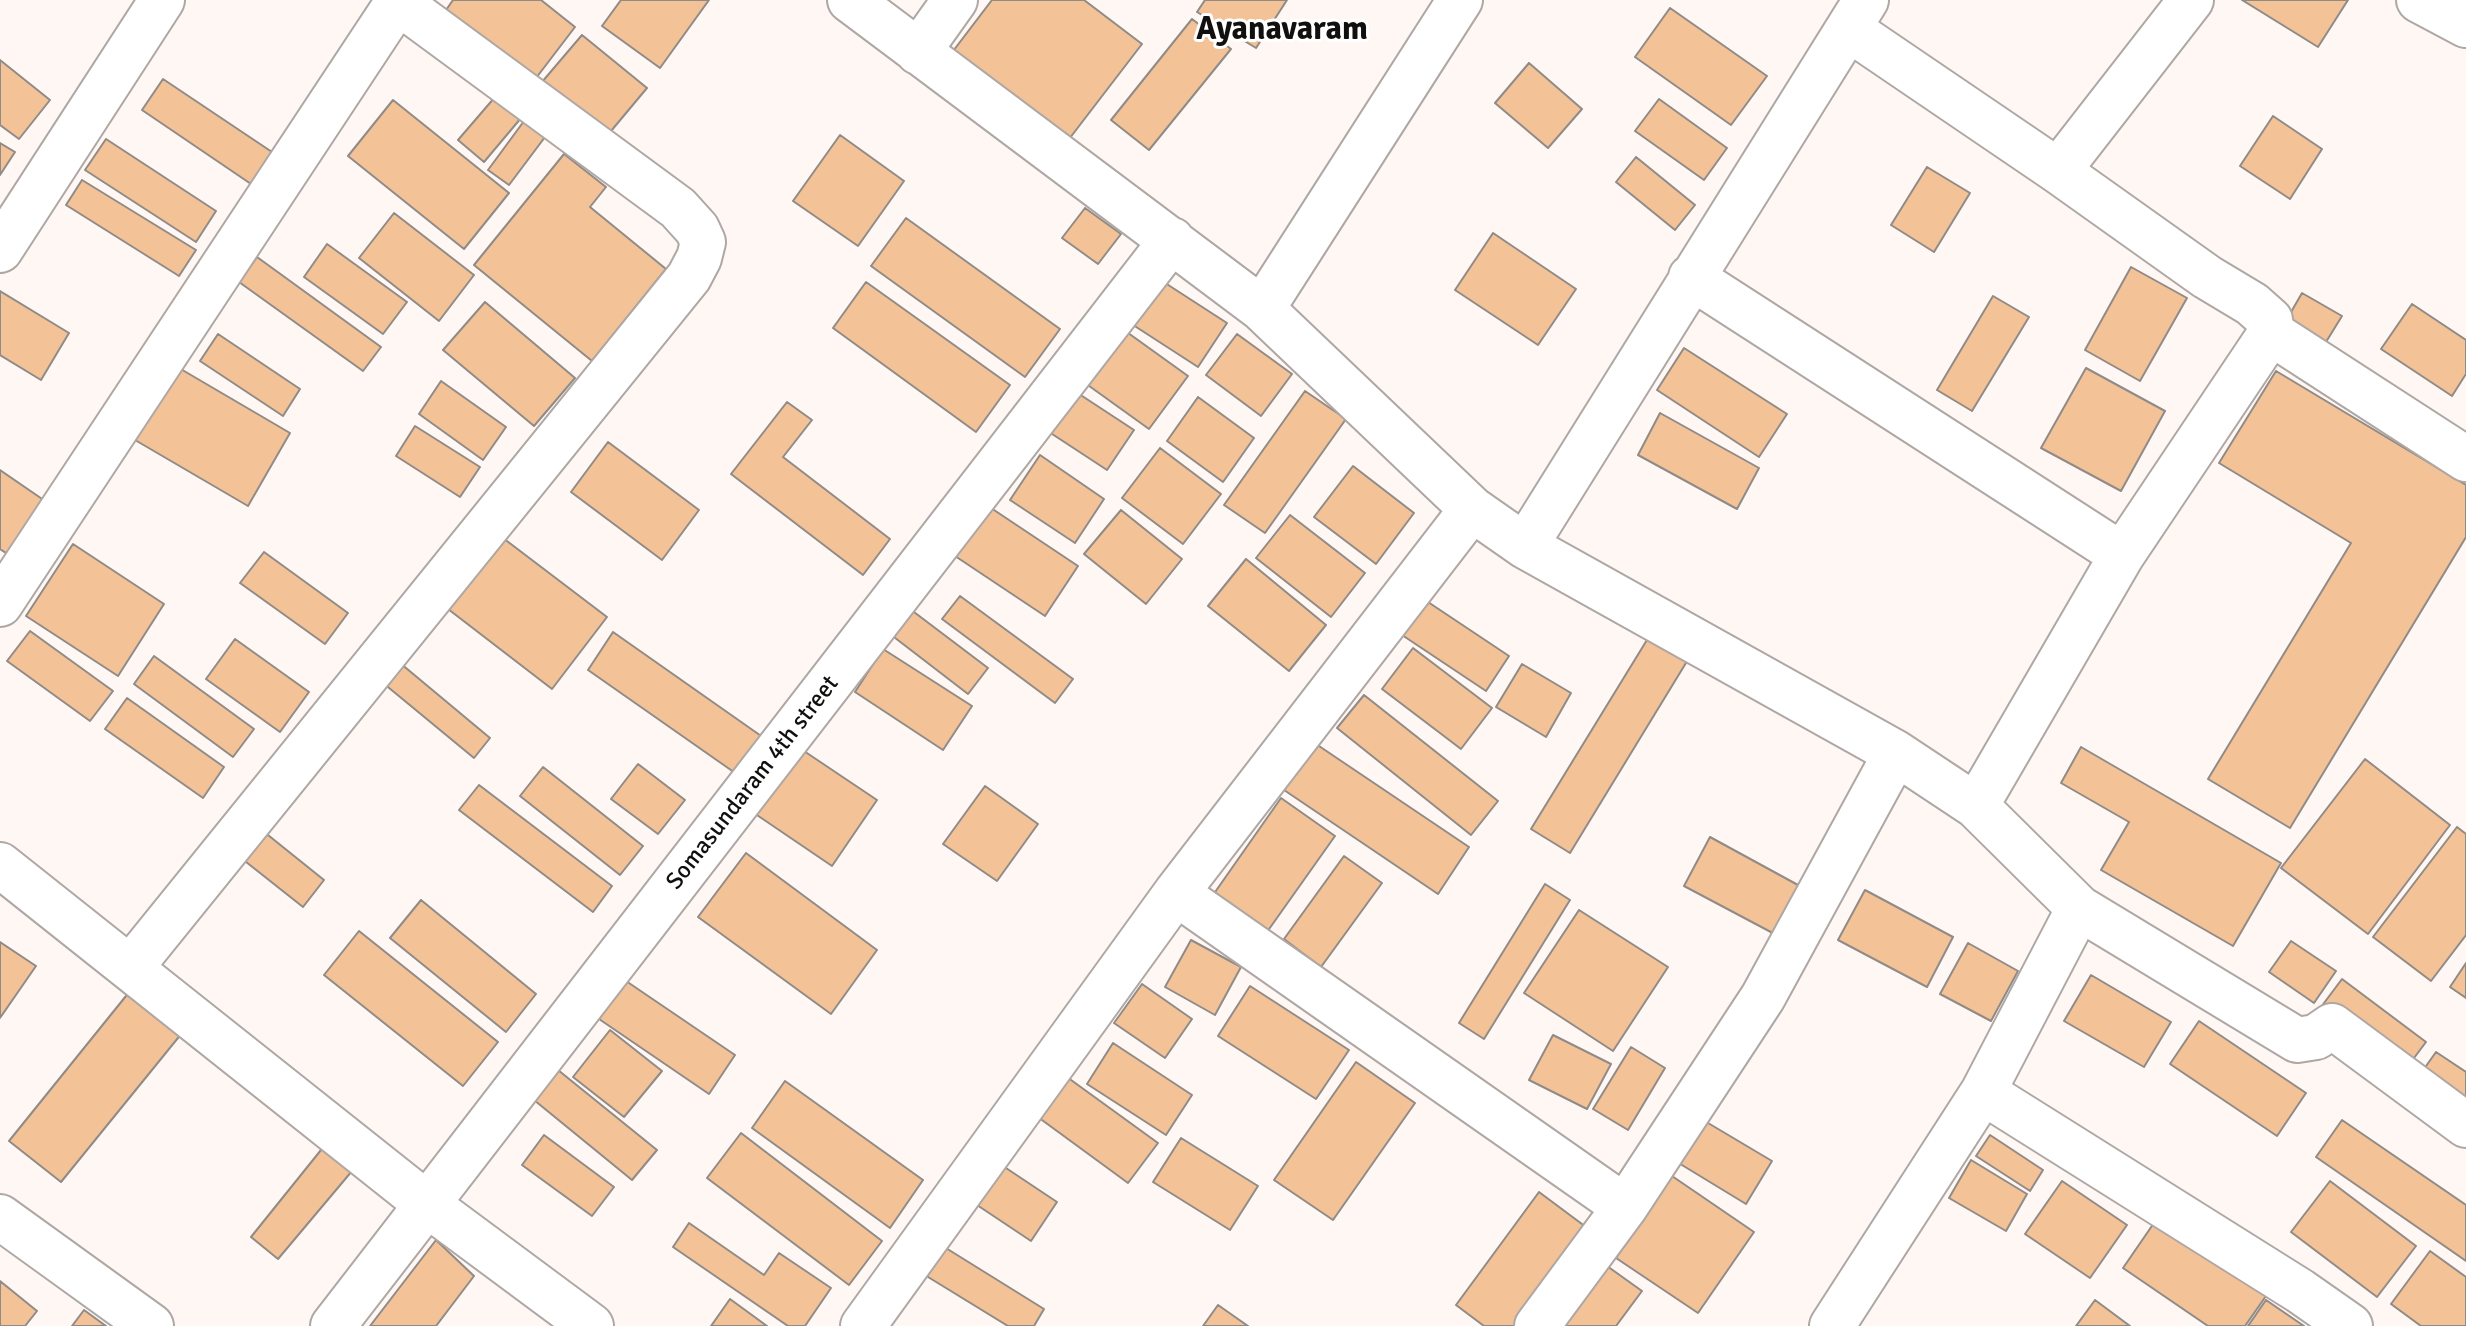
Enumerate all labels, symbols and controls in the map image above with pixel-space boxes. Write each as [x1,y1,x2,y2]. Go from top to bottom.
district label: Ayanavaram [1196,12,1368,50]
street label: Somasundaram 4th street [661,670,845,896]

